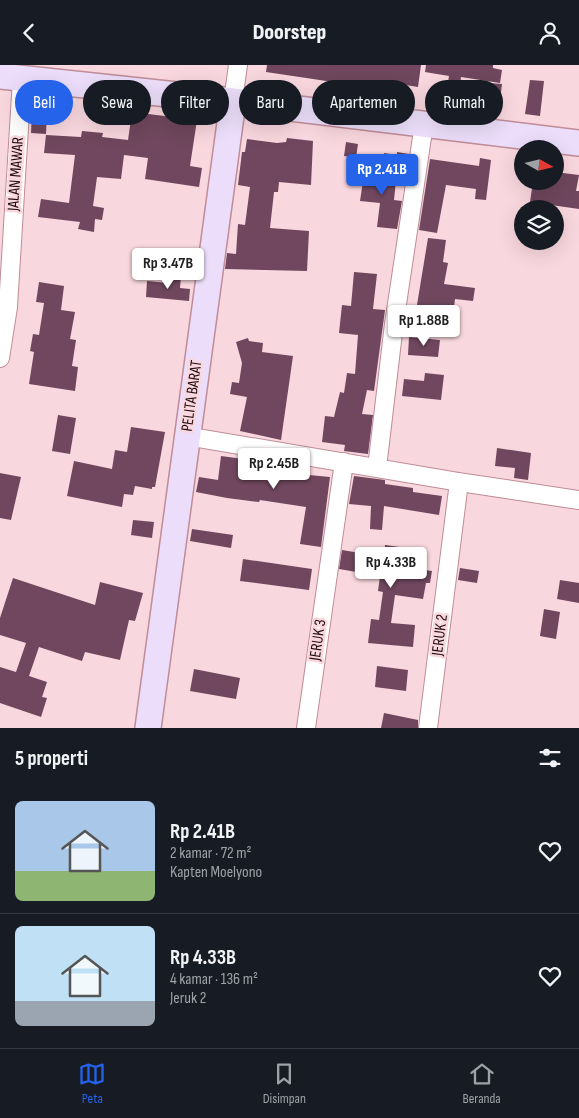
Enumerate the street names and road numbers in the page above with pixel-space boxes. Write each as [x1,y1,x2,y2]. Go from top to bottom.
street label: JALAN MAWAR [4,136,28,213]
street label: PELITA BARAT [178,359,206,433]
street label: JERUK 2 [428,613,452,658]
street label: JERUK 3 [306,618,330,663]

